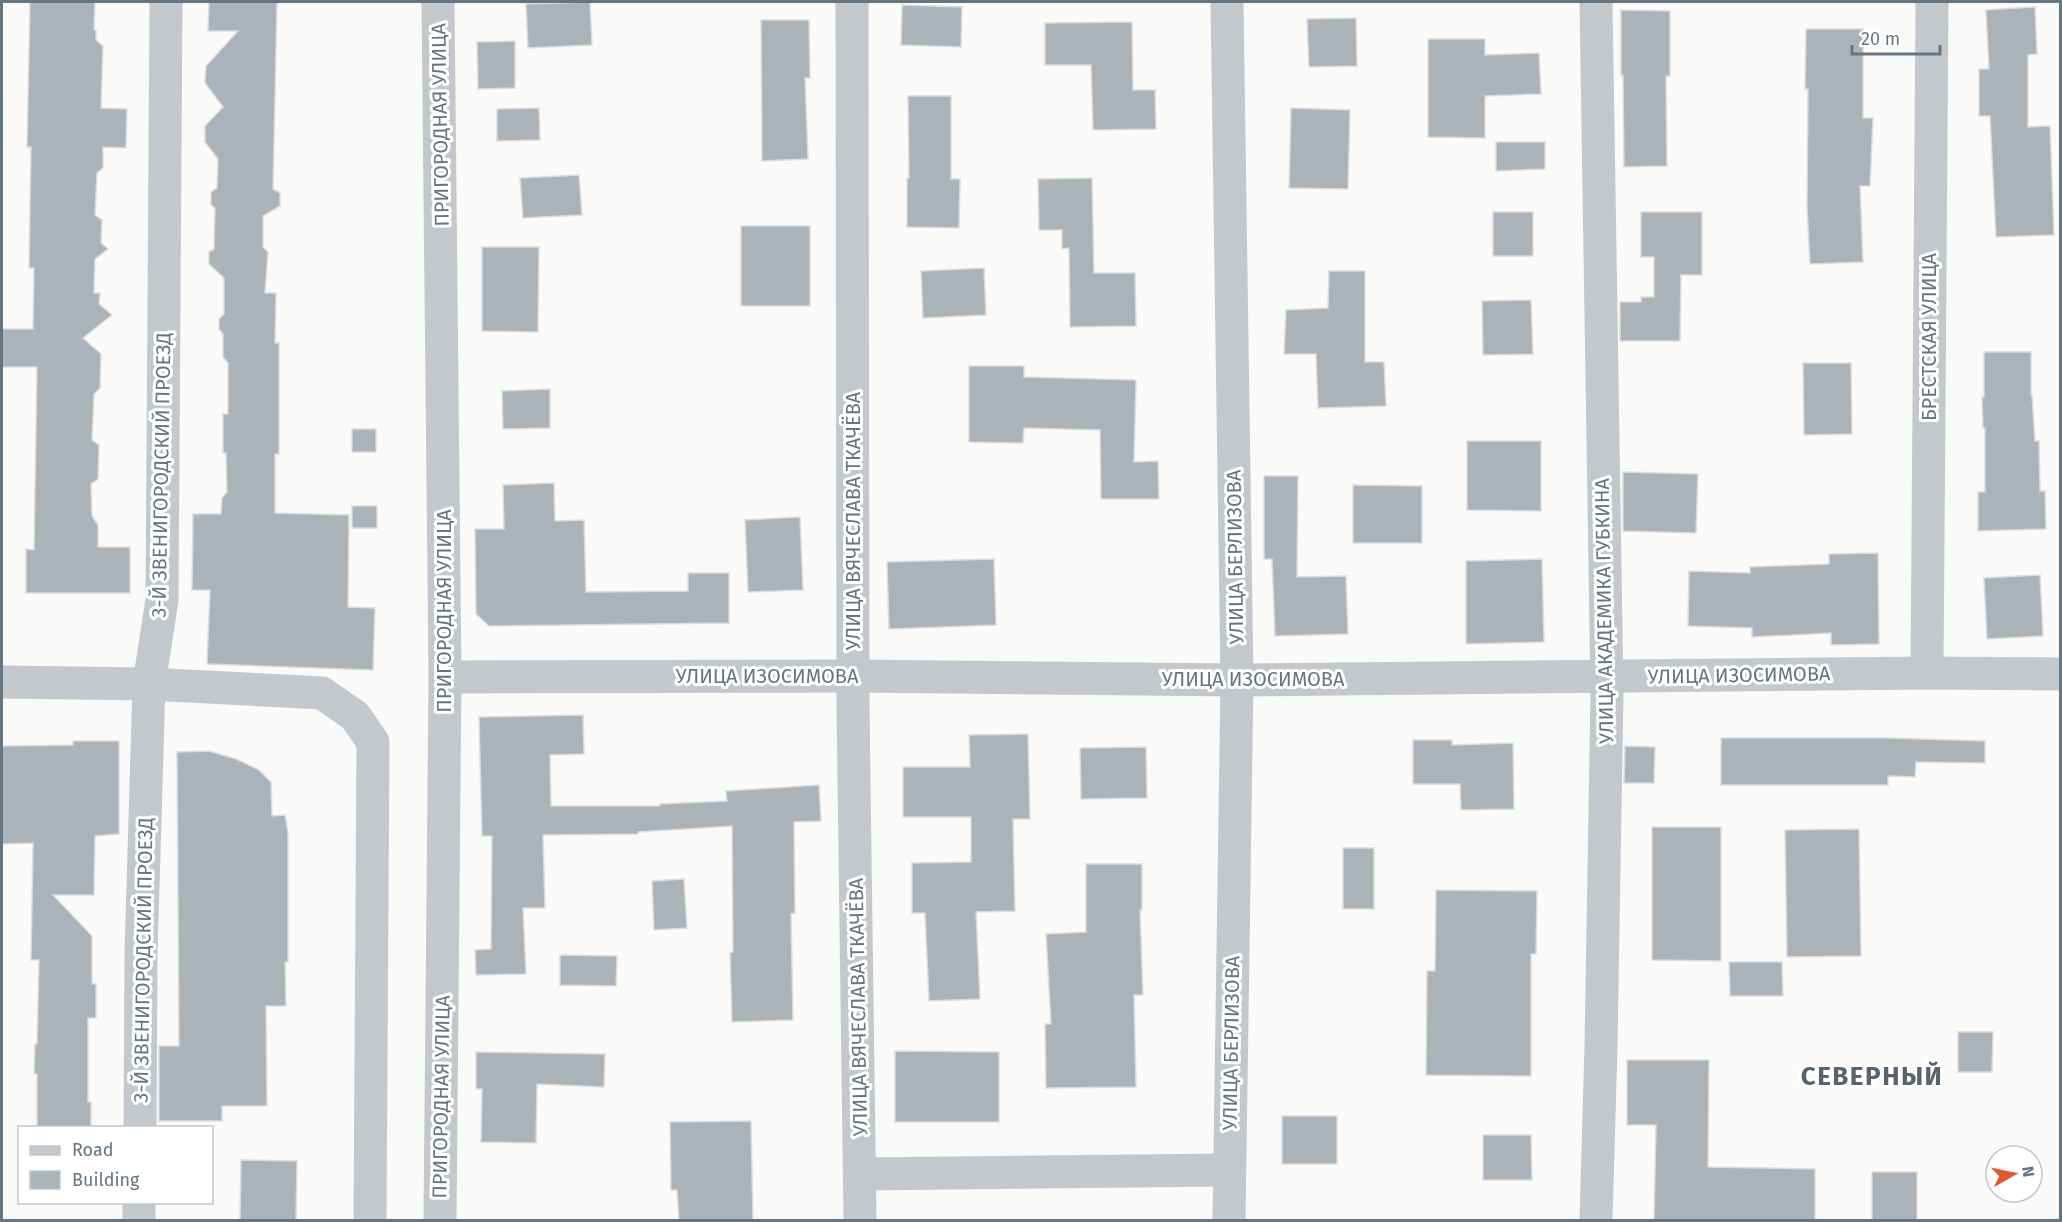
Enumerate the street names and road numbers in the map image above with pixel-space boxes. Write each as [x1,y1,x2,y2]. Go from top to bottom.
street label: ПРИГОРОДНАЯ УЛИЦА [426,23,454,227]
street label: БРЕСТСКАЯ УЛИЦА [1917,252,1941,421]
street label: 3-Й ЗВЕНИГОРОДСКИЙ ПРОЕЗД [147,332,175,618]
street label: УЛИЦА ВЯЧЕСЛАВА ТКАЧЁВА [841,391,865,650]
street label: УЛИЦА БЕРЛИЗОВА [1221,469,1249,644]
street label: УЛИЦА АКАДЕМИКА ГУБКИНА [1590,477,1618,744]
street label: ПРИГОРОДНАЯ УЛИЦА [432,509,456,713]
street label: УЛИЦА ИЗОСИМОВА [1647,661,1831,689]
street label: УЛИЦА ИЗОСИМОВА [676,664,859,688]
street label: УЛИЦА ИЗОСИМОВА [1162,667,1345,691]
street label: 3-Й ЗВЕНИГОРОДСКИЙ ПРОЕЗД [129,817,157,1103]
street label: УЛИЦА ВЯЧЕСЛАВА ТКАЧЁВА [844,877,872,1136]
street label: УЛИЦА БЕРЛИЗОВА [1217,955,1245,1130]
street label: ПРИГОРОДНАЯ УЛИЦА [427,995,455,1199]

